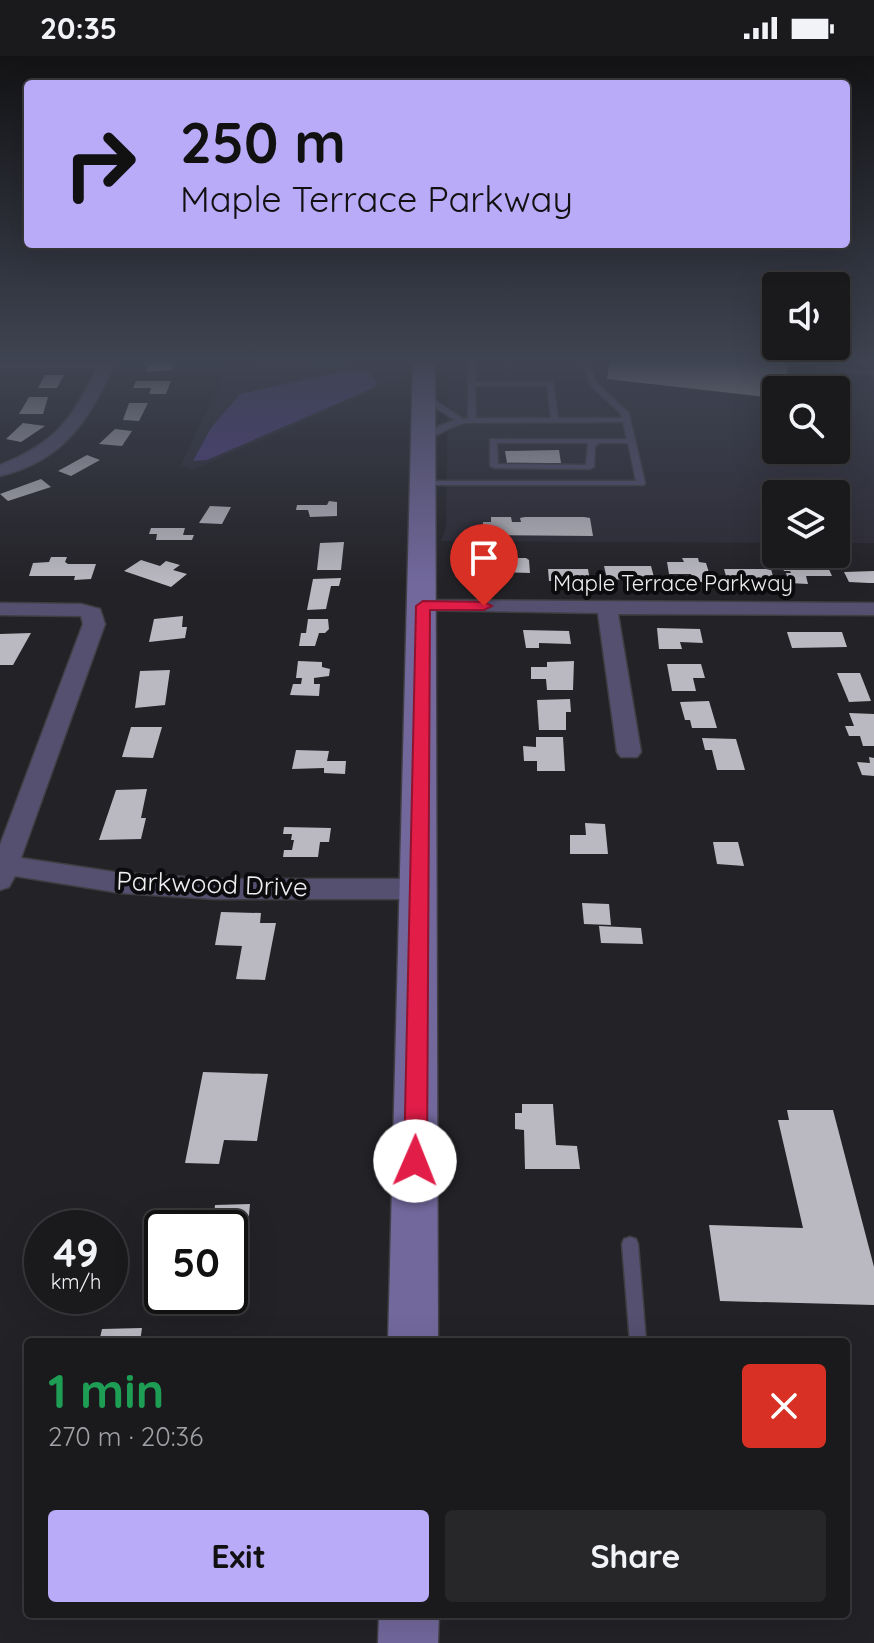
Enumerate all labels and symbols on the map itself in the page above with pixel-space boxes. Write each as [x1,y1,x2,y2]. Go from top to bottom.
pin [450,524,518,606]
street label: Maple Terrace Parkway [553,569,793,597]
street label: Parkwood Drive [116,864,308,903]
position arrow [373,1119,457,1203]
speed limit sign: 50 [144,1210,248,1314]

